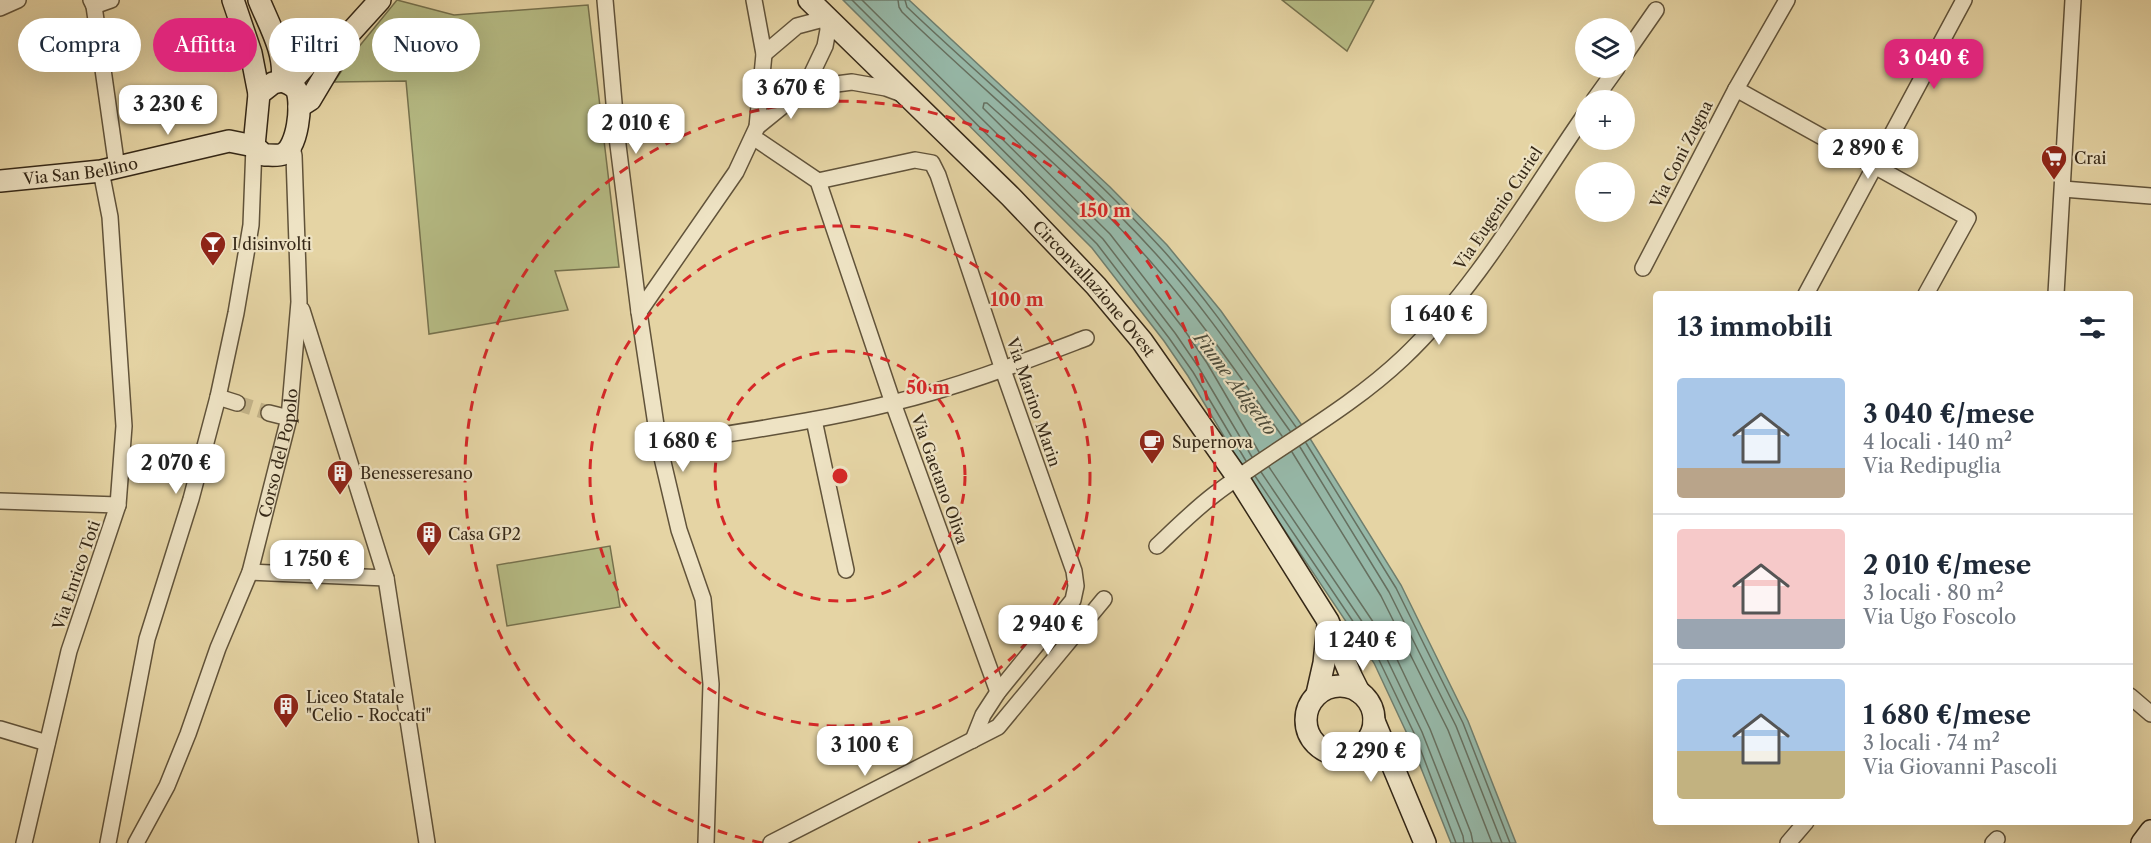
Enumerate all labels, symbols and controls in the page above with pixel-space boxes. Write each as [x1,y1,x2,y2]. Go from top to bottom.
chip: Compra [18,18,141,72]
chip: Affitta [153,18,257,72]
chip: Filtri [269,18,360,72]
chip: Nuovo [372,18,480,72]
map controls [1575,18,1635,222]
button: layers [1575,18,1635,78]
pin: 3 040 € [1879,39,1989,90]
text: 3 040 € [1898,46,1970,70]
pin: 3 670 € [736,69,846,120]
text: 3 670 € [757,76,825,100]
pin: 3 230 € [113,85,223,136]
button: + [1575,90,1635,150]
text: 3 230 € [133,92,203,116]
street label: Via Coni Zugna [1645,97,1717,212]
pin: 2 010 € [581,104,691,155]
text: 2 010 € [602,111,670,135]
pin: 2 890 € [1813,129,1923,180]
text: 2 890 € [1832,136,1904,160]
street label: Via Eugenio Curiel [1449,143,1547,274]
supermarket icon: Crai [2039,143,2069,181]
place label: Crai [2074,148,2106,168]
street label: Via San Bellino [21,153,140,189]
button: − [1575,162,1635,222]
text: 150 m [1079,200,1131,222]
street label: Circonvallazione Ovest [1029,216,1160,361]
bar icon: I disinvolti [198,229,228,267]
place label: I disinvolti [232,234,312,254]
text: 100 m [990,289,1044,311]
pin: 1 640 € [1384,295,1494,346]
text: 1 640 € [1405,302,1473,326]
text: 13 immobili [1677,311,1832,343]
icon: filters [2076,311,2109,344]
water label: Fiume Adigetto [1188,326,1281,440]
street label: Via Marino Marin [1002,334,1065,469]
text: 50 m [906,377,950,399]
street label: Corso del Popolo [254,387,302,520]
text: 3 040 €/mese [1863,398,2035,430]
icon: home [1725,402,1797,474]
street label: Via Gaetano Oliva [907,410,973,547]
pin: 1 680 € [628,422,738,473]
cafe icon: Supernova [1137,427,1167,465]
text: 1 680 € [649,429,717,453]
text: 4 locali · 140 m² [1863,430,2012,454]
place label: Supernova [1172,432,1254,452]
pin: 2 070 € [121,444,231,495]
text: 2 070 € [141,451,211,475]
text: Via Redipuglia [1863,454,2001,478]
building icon: Benesseresano [325,458,355,496]
place label: Benesseresano [360,463,473,483]
centre of rings [830,466,850,486]
street label: Via Enrico Toti [48,518,104,633]
building icon: Casa GP2 [414,519,444,557]
place label: Casa GP2 [448,524,521,544]
pin: 1 750 € [262,540,372,591]
text: 1 750 € [284,547,350,571]
text: 2 010 €/mese [1863,549,2031,581]
icon: home [1725,553,1797,625]
text: 3 locali · 80 m² [1863,581,2004,605]
pin: 2 940 € [993,605,1103,656]
text: Via Ugo Foscolo [1863,605,2016,629]
text: 2 940 € [1012,612,1084,636]
pin: 1 240 € [1308,621,1418,672]
text: 1 240 € [1329,628,1397,652]
place label: Liceo Statale "Celio - Roccati" [306,687,431,725]
building icon: Liceo Statale "Celio - Roccati" [271,691,301,729]
text: 1 680 €/mese [1863,699,2031,731]
icon: home [1725,703,1797,775]
pin: 3 100 € [810,726,920,777]
text: 3 locali · 74 m² [1863,731,2000,755]
pin: 2 290 € [1316,732,1426,783]
text: 3 100 € [831,733,899,757]
text: 2 290 € [1335,739,1407,763]
text: Via Giovanni Pascoli [1863,755,2057,779]

